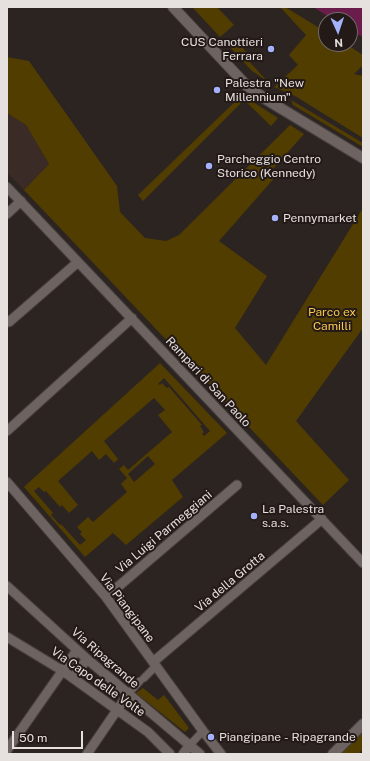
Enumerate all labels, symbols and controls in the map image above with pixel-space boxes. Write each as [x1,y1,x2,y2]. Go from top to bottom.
north arrow [318,12,358,52]
place label: CUS Canottieri Ferrara [181,35,263,63]
text: N [334,37,343,49]
marker: CUS Canottieri Ferrara [266,44,276,54]
place label: Palestra "New Millennium" [225,76,304,104]
marker: Palestra "New Millennium" [212,85,222,95]
place label: Parcheggio Centro Storico (Kennedy) [217,152,321,180]
marker: Parcheggio Centro Storico (Kennedy) [204,161,214,171]
place label: Pennymarket [283,211,357,225]
marker: Pennymarket [270,213,280,223]
park label: Parco ex Camilli [308,305,356,333]
street label: Rampari di San Paolo [163,334,253,430]
street label: Via Luigi Parmeggiani [113,488,215,576]
place label: La Palestra s.a.s. [262,502,324,530]
marker: La Palestra s.a.s. [249,511,259,521]
street label: Via della Grotta [192,549,268,615]
street label: Via Piangipane [96,571,158,645]
street label: Via Ripagrande [68,625,142,691]
street label: Via Capo delle Volte [48,644,148,720]
scale bar [14,723,85,749]
place label: Piangipane - Ripagrande [219,730,356,744]
text: 50 m [19,731,47,745]
marker: Piangipane - Ripagrande [206,732,216,742]

